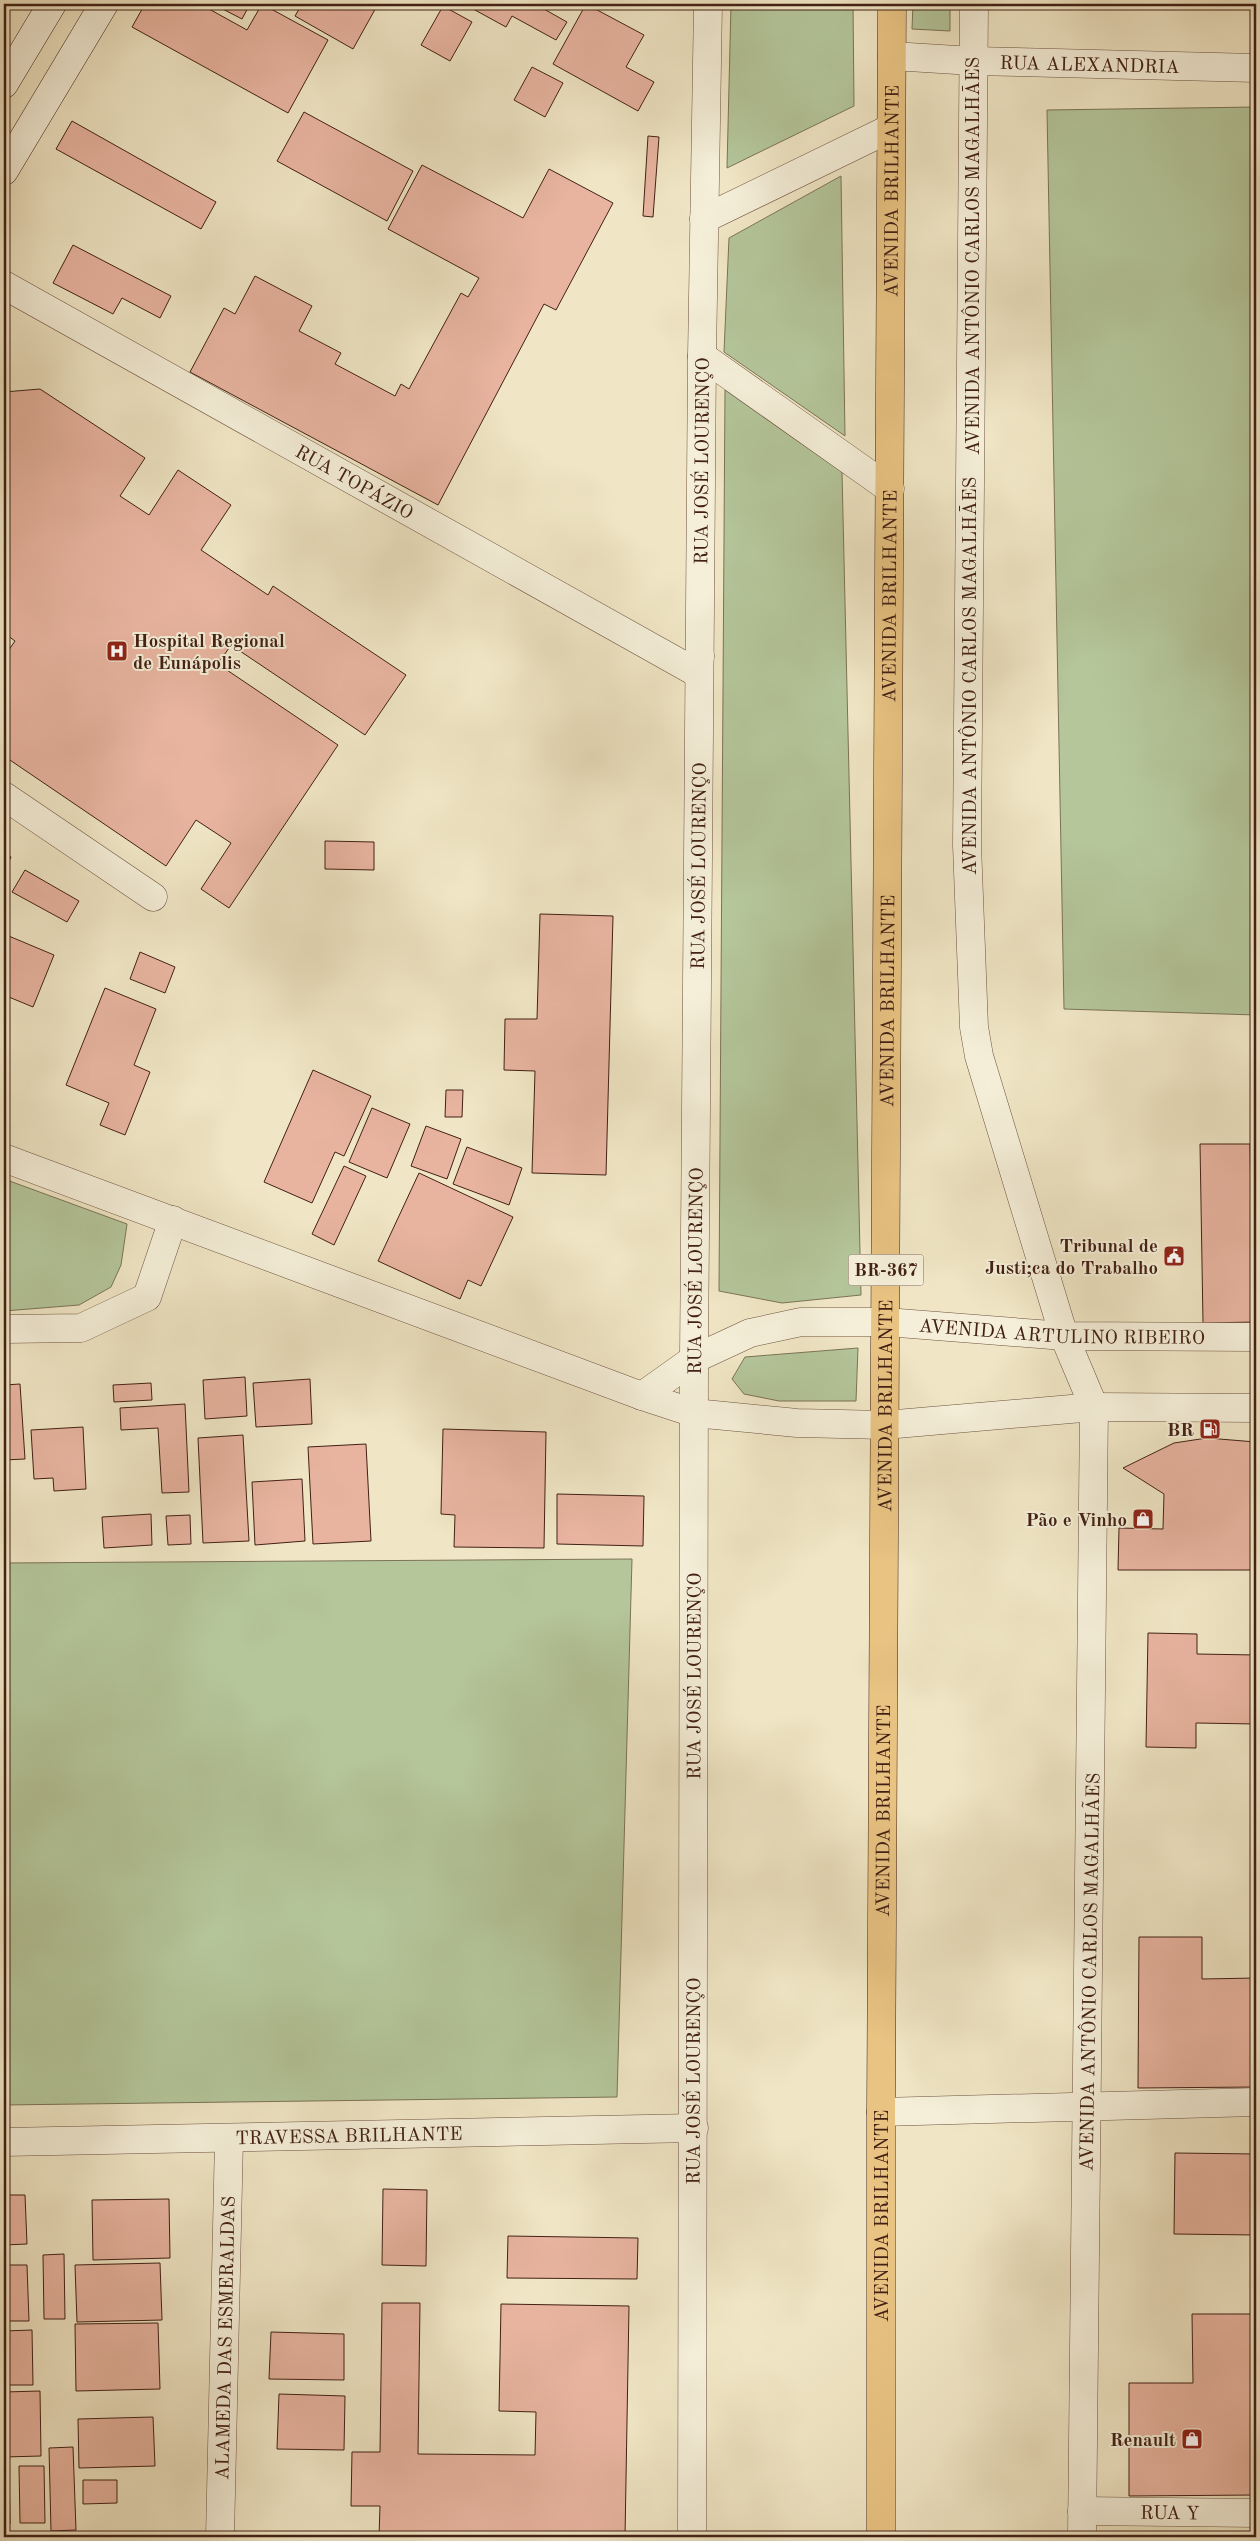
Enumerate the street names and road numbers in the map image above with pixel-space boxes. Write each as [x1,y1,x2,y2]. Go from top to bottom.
street label: RUA ALEXANDRIA [1000,55,1180,78]
street label: AVENIDA ANTÔNIO CARLOS MAGALHÃES [961,57,984,455]
street label: AVENIDA BRILHANTE [883,85,904,297]
street label: RUA JOSÉ LOURENÇO [690,357,714,565]
street label: RUA TOPÁZIO [291,443,416,524]
street label: AVENIDA ANTÔNIO CARLOS MAGALHÃES [958,477,981,875]
street label: AVENIDA BRILHANTE [881,490,901,702]
street label: RUA JOSÉ LOURENÇO [687,762,711,970]
street label: AVENIDA BRILHANTE [879,895,899,1107]
street label: RUA JOSÉ LOURENÇO [684,1167,708,1375]
road number: BR-367 [848,1254,924,1286]
street label: AVENIDA BRILHANTE [877,1300,897,1512]
street label: AVENIDA ARTULINO RIBEIRO [918,1318,1205,1349]
street label: RUA JOSÉ LOURENÇO [682,1572,706,1780]
street label: AVENIDA BRILHANTE [875,1705,895,1917]
street label: AVENIDA ANTÔNIO CARLOS MAGALHÃES [1075,1772,1104,2172]
street label: RUA JOSÉ LOURENÇO [682,1977,705,2185]
street label: AVENIDA BRILHANTE [874,2110,893,2322]
street label: TRAVESSA BRILHANTE [235,2126,463,2149]
street label: ALAMEDA DAS ESMERALDAS [214,2196,240,2480]
street label: RUA Y [1140,2505,1200,2524]

